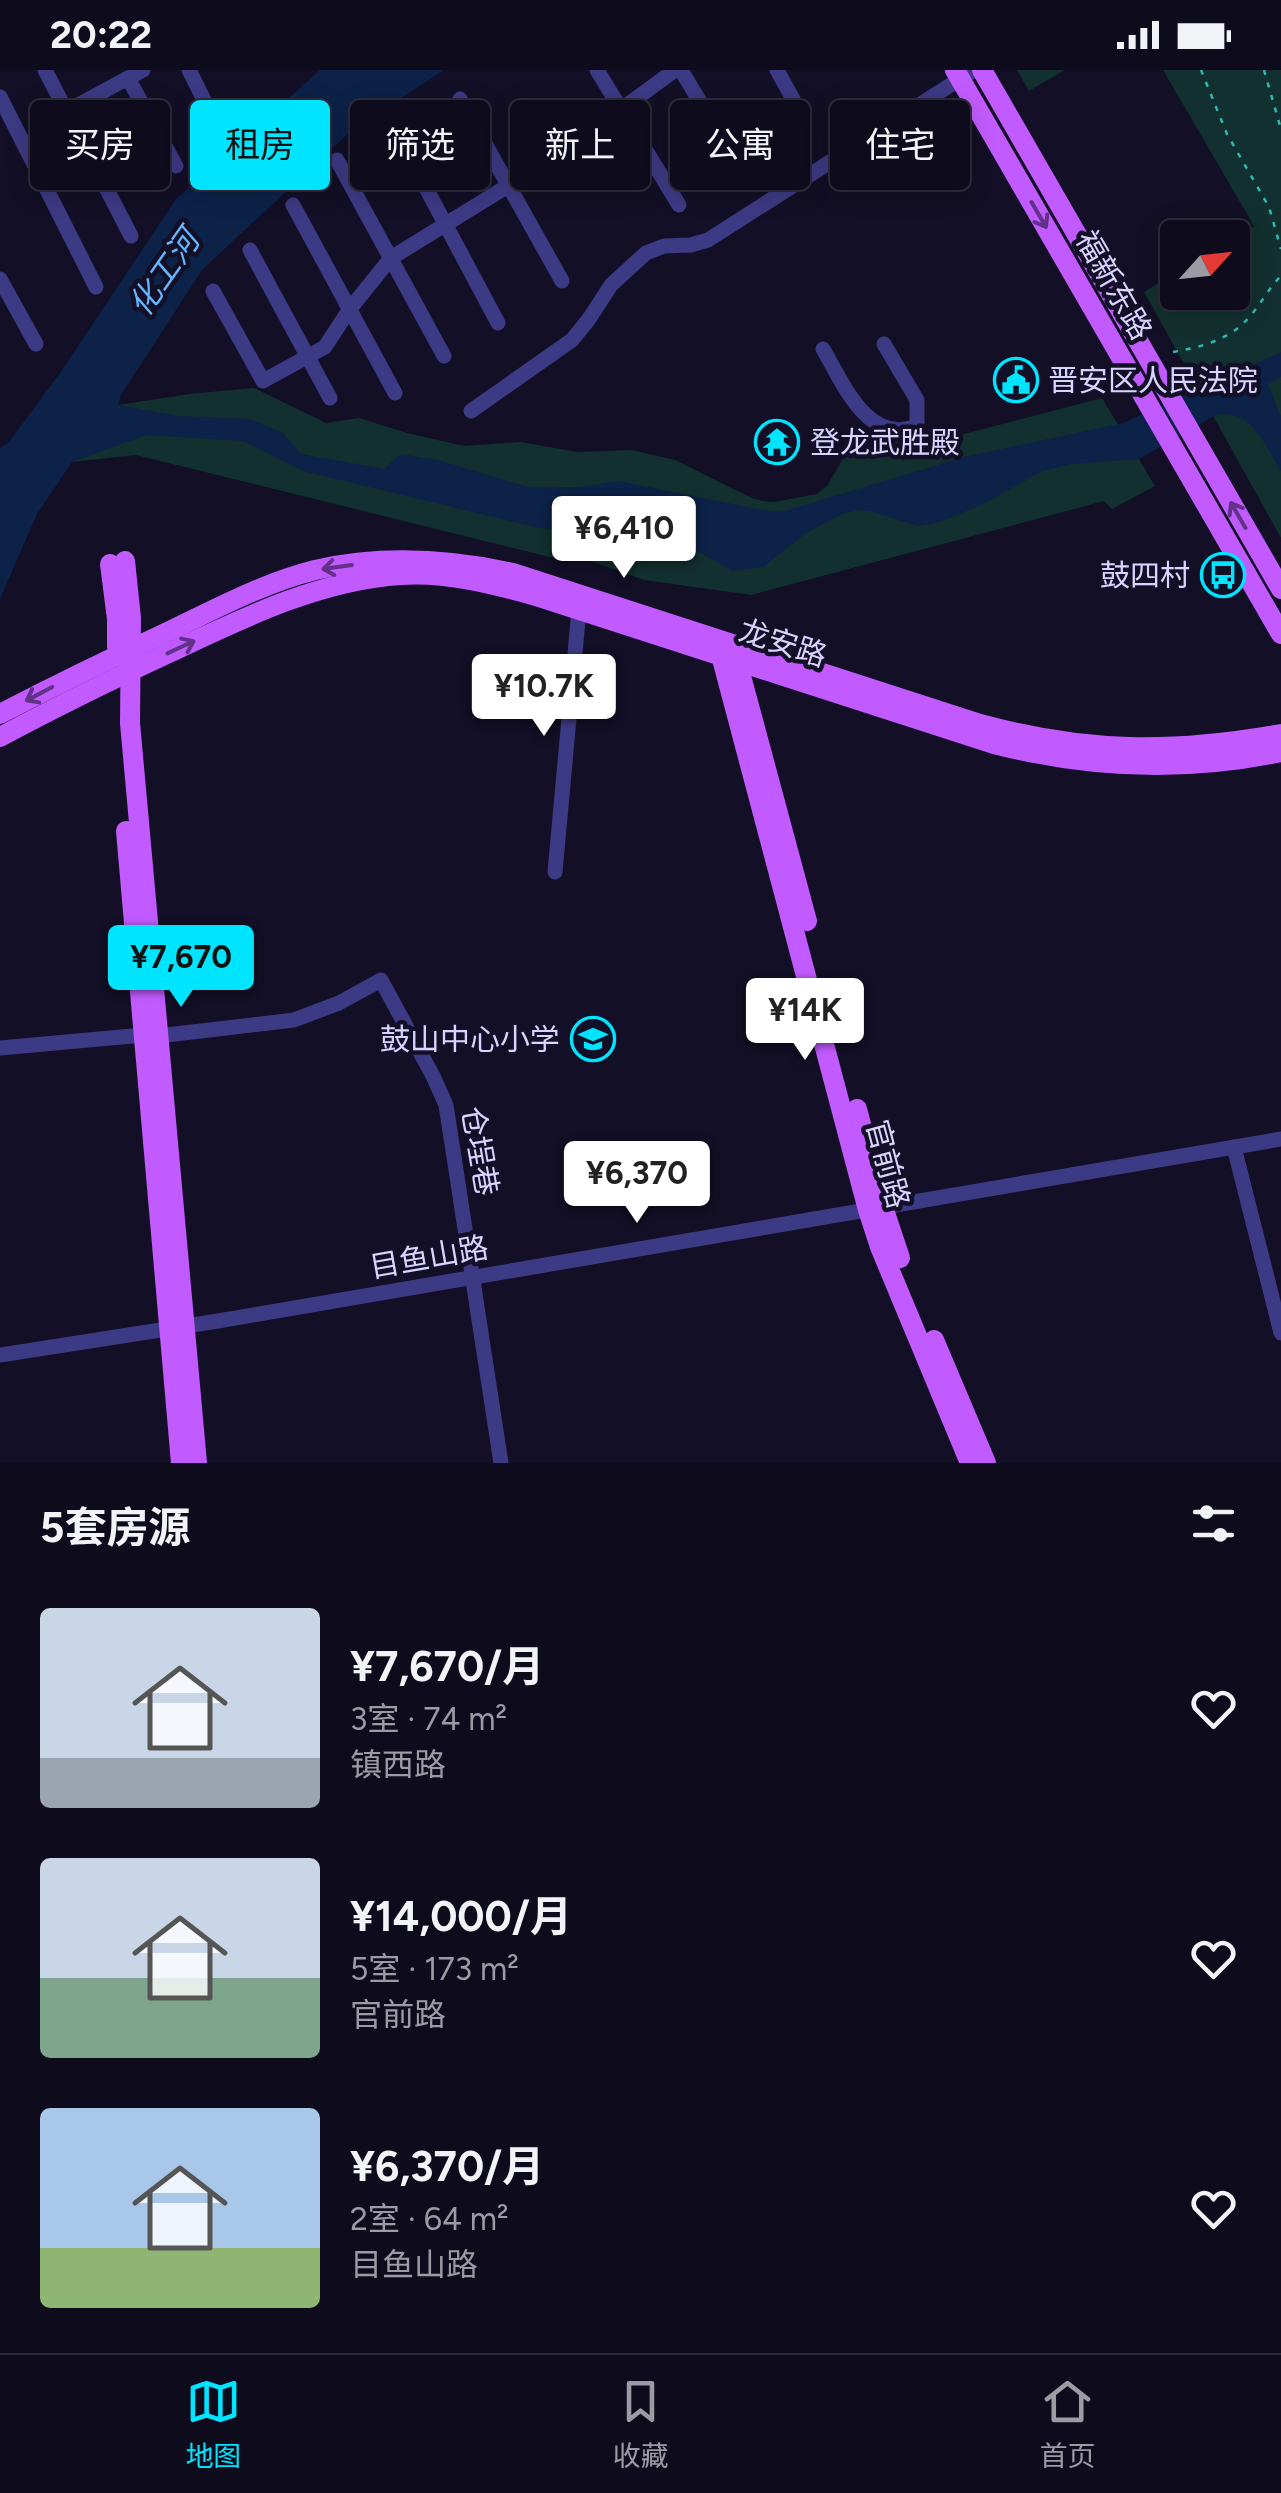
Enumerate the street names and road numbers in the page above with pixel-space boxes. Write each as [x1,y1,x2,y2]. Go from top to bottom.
street label: 福新东路 [1068,224,1160,346]
street label: 龙安路 [734,611,832,675]
street label: 仓埕巷 [454,1103,506,1199]
street label: 官前路 [858,1116,918,1212]
street label: 目鱼山路 [367,1228,491,1286]

